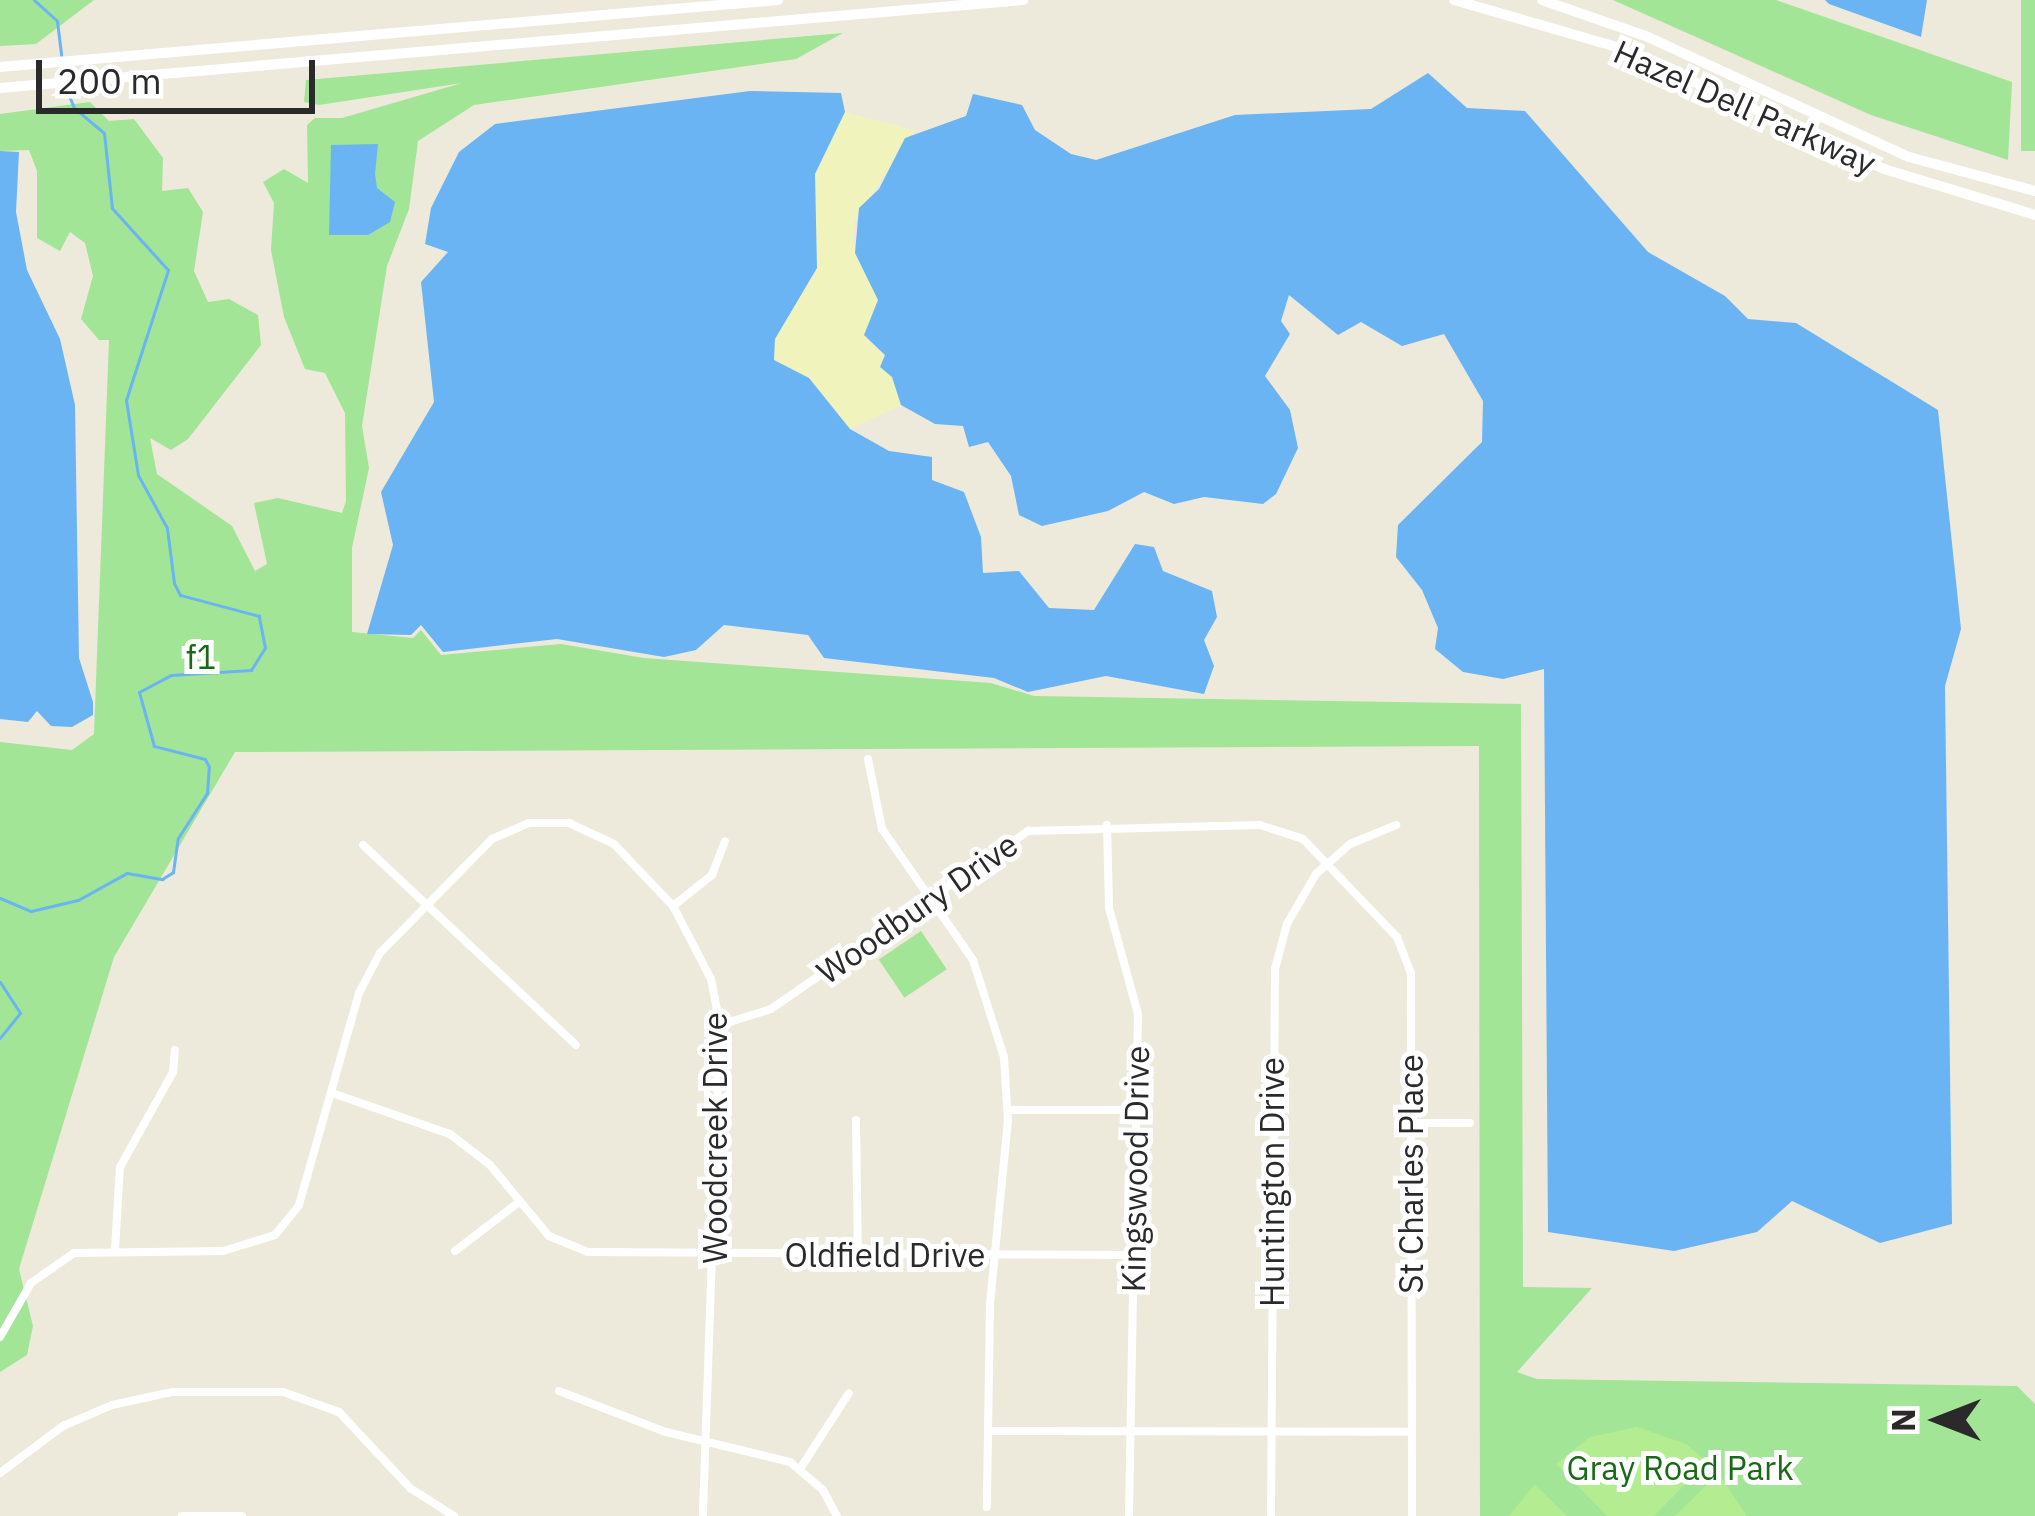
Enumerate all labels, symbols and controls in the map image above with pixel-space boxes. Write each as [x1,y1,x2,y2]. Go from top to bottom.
street label: Hazel Dell Parkway [1608,31,1882,183]
scale bar [42,36,321,110]
text: 200 m [57,57,162,104]
park label: f1 [186,637,216,677]
street label: Woodbury Drive [809,824,1025,992]
street label: Woodcreek Drive [695,1012,735,1264]
street label: Kingswood Drive [1113,1045,1157,1293]
street label: St Charles Place [1391,1054,1431,1294]
street label: Huntington Drive [1252,1057,1292,1307]
street label: Oldfield Drive [785,1235,985,1275]
north arrow [1879,1360,1999,1480]
text: N [1881,1408,1924,1432]
park label: Gray Road Park [1566,1448,1794,1488]

